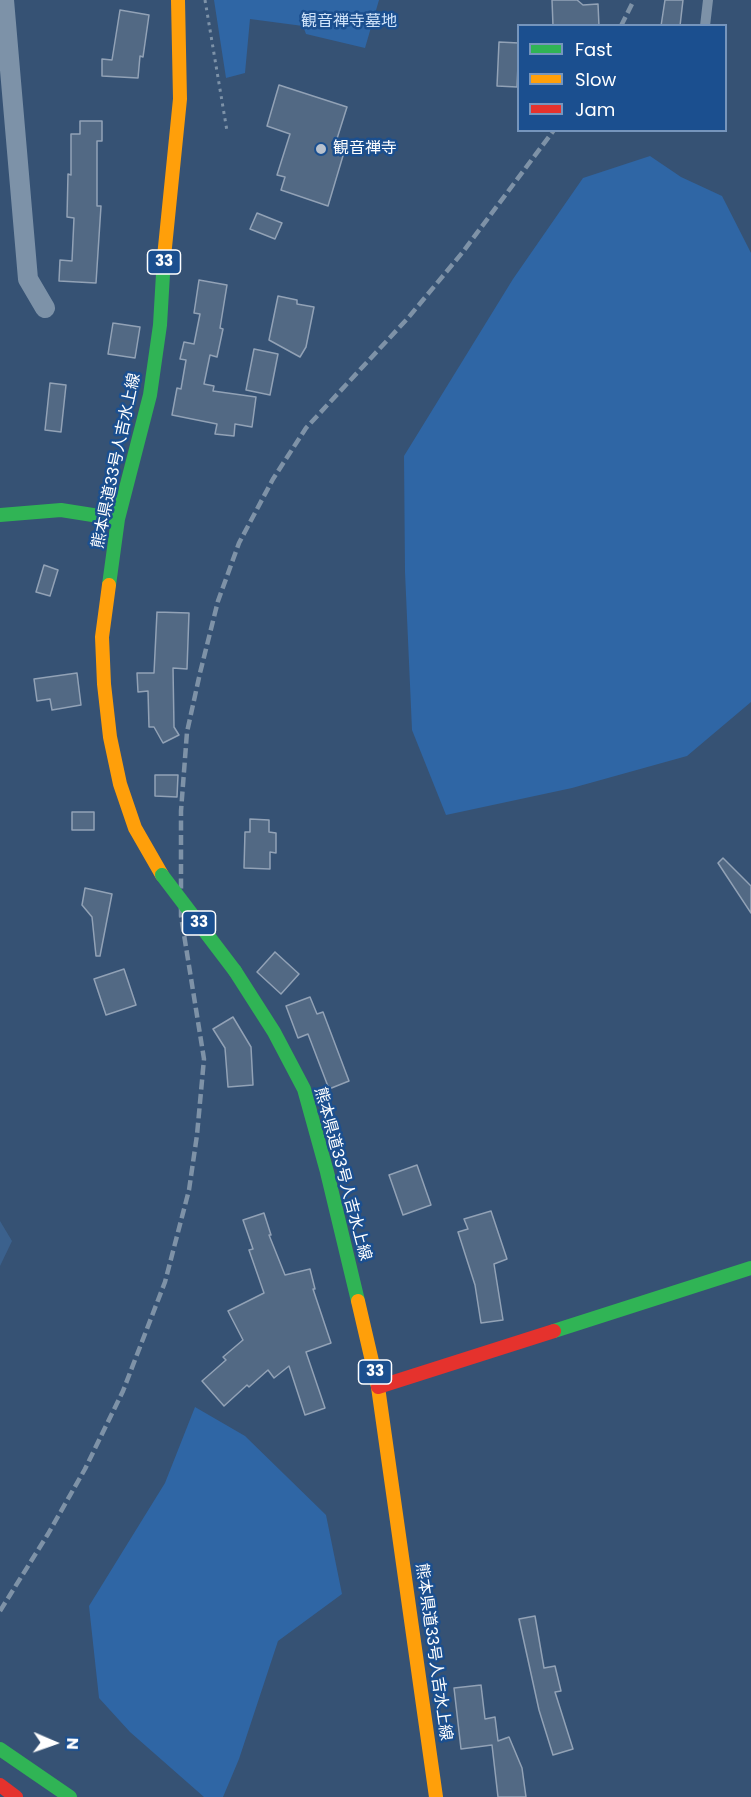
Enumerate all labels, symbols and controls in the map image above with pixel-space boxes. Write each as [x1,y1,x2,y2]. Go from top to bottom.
park label: 観音禅寺墓地 [301,12,397,32]
legend [517,24,727,132]
text: Fast [575,37,612,62]
text: Slow [575,67,616,92]
text: Jam [575,97,615,122]
place label: 観音禅寺 [333,139,397,159]
marker: 観音禅寺 [314,142,328,156]
road number: 33 [148,250,180,274]
street label: 熊本県道33号人吉水上線 [89,372,145,550]
road number: 33 [182,911,216,935]
street label: 熊本県道33号人吉水上線 [310,1085,374,1263]
road number: 33 [358,1360,392,1384]
street label: 熊本県道33号人吉水上線 [411,1562,455,1742]
north arrow [24,1713,84,1773]
text: N [61,1737,84,1750]

